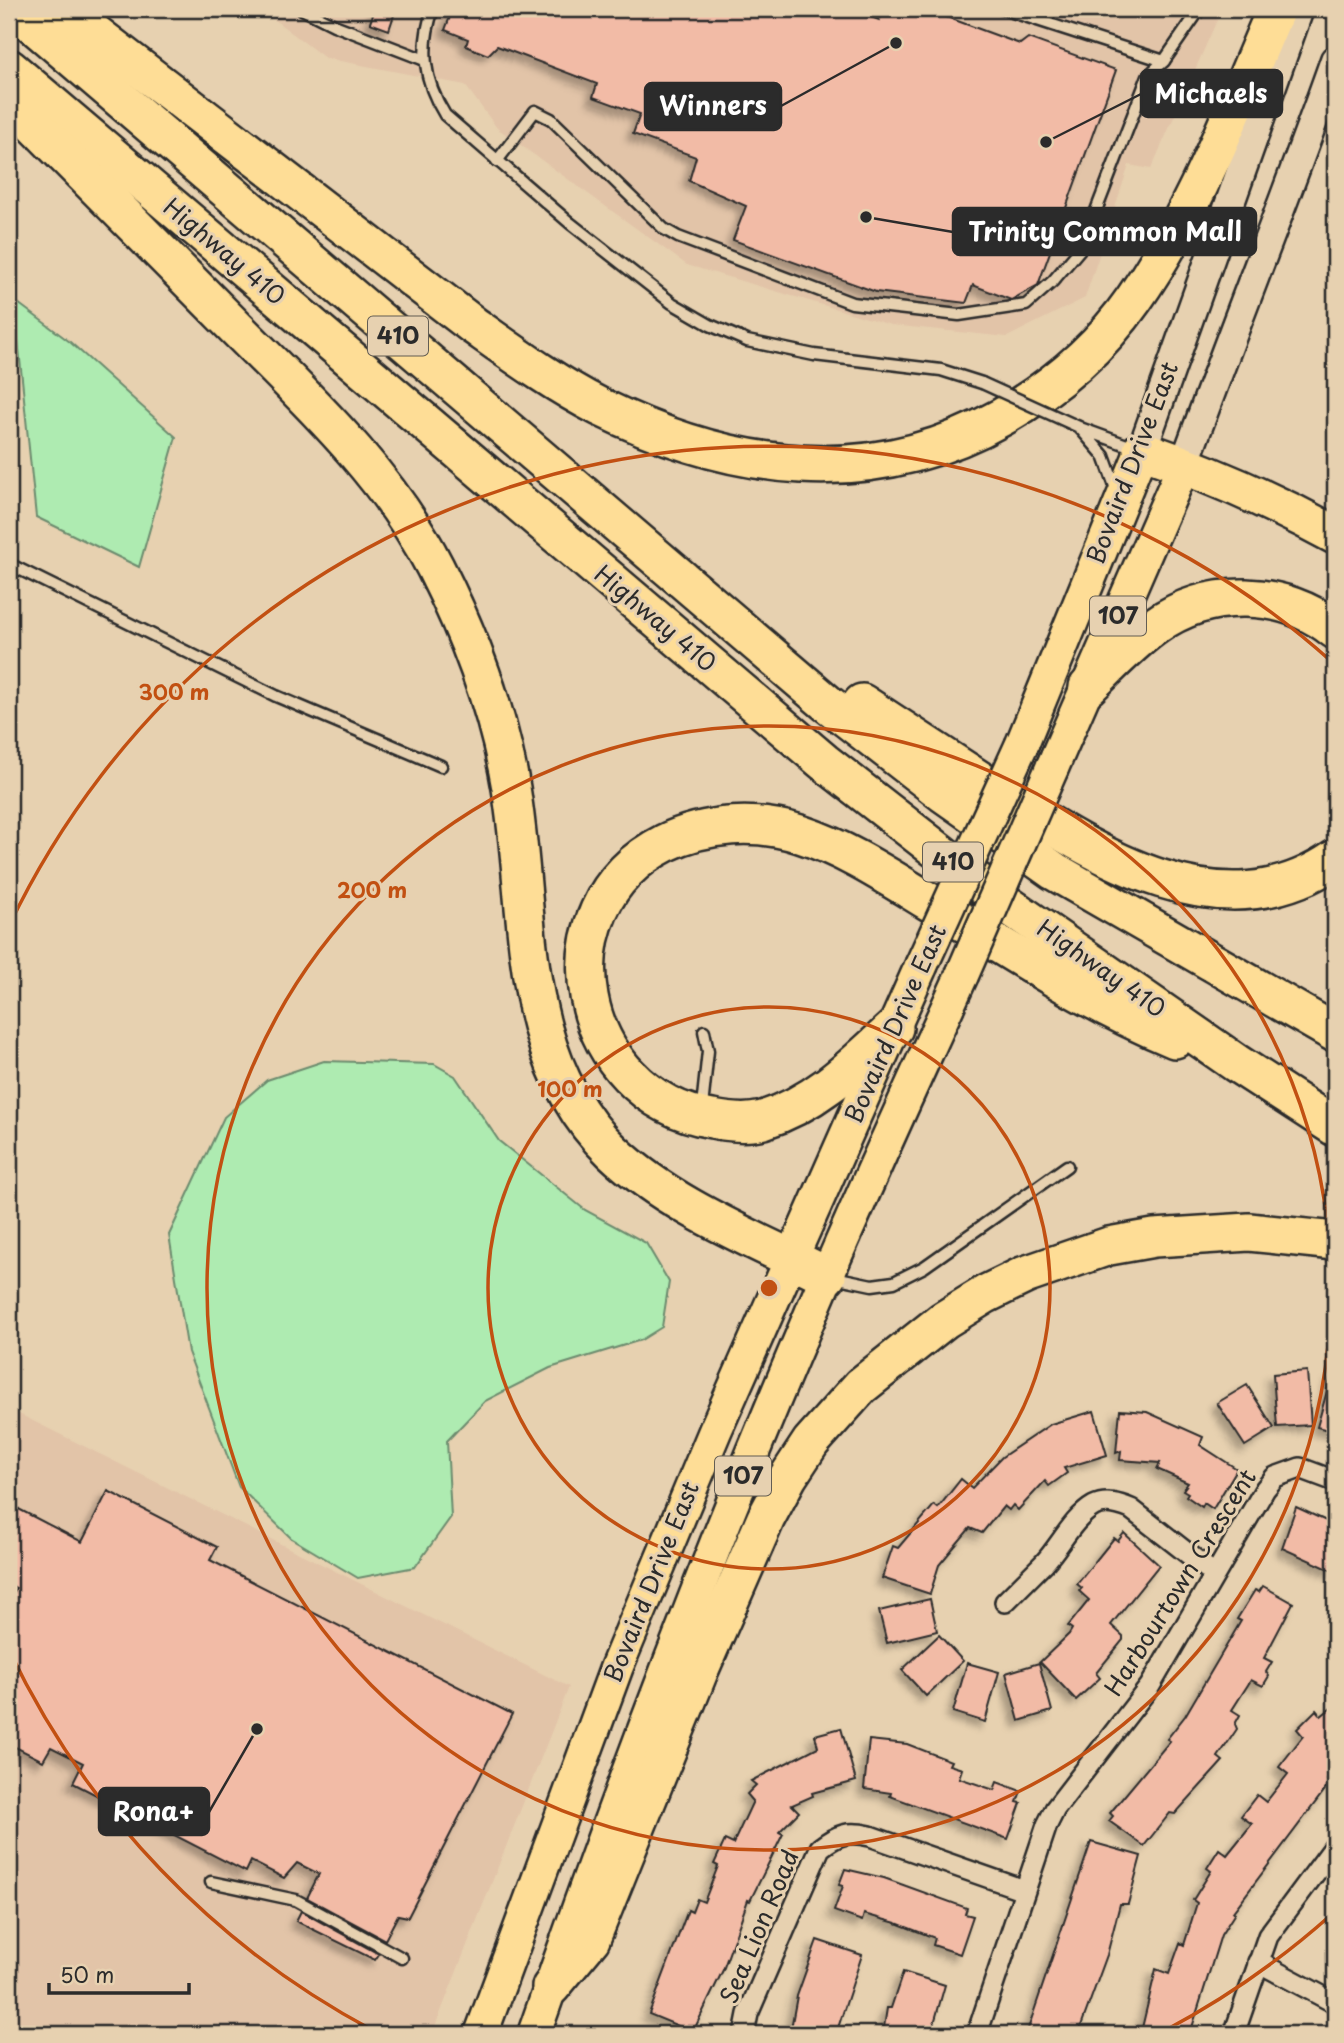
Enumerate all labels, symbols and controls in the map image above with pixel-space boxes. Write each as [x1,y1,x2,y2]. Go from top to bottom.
callout: Michaels [1141,70,1282,117]
text: Michaels [1155,73,1267,112]
callout: Winners [645,83,781,130]
text: Winners [659,85,767,124]
street label: Highway 410 [156,189,294,312]
callout: Trinity Common Mall [953,208,1256,255]
text: Trinity Common Mall [968,211,1242,250]
road number: 410 [368,316,428,356]
street label: Bovaird Drive East [1076,356,1186,569]
street label: Highway 410 [587,556,725,679]
road number: 107 [1090,596,1146,636]
text: 300 m [139,675,209,707]
road number: 410 [923,842,983,882]
text: 200 m [337,873,407,905]
street label: Highway 410 [1030,910,1174,1025]
street label: Bovaird Drive East [834,918,954,1128]
text: 100 m [537,1072,603,1104]
centre of rings [757,1276,781,1300]
road number: 107 [715,1456,771,1496]
street label: Harbourtown Crescent [1095,1461,1264,1703]
street label: Bovaird Drive East [593,1475,707,1687]
callout: Rona+ [99,1788,209,1835]
text: Rona+ [113,1791,195,1830]
street label: Sea Lion Road [710,1844,807,2009]
scale bar [49,1952,189,1996]
text: 50 m [60,1958,114,1990]

